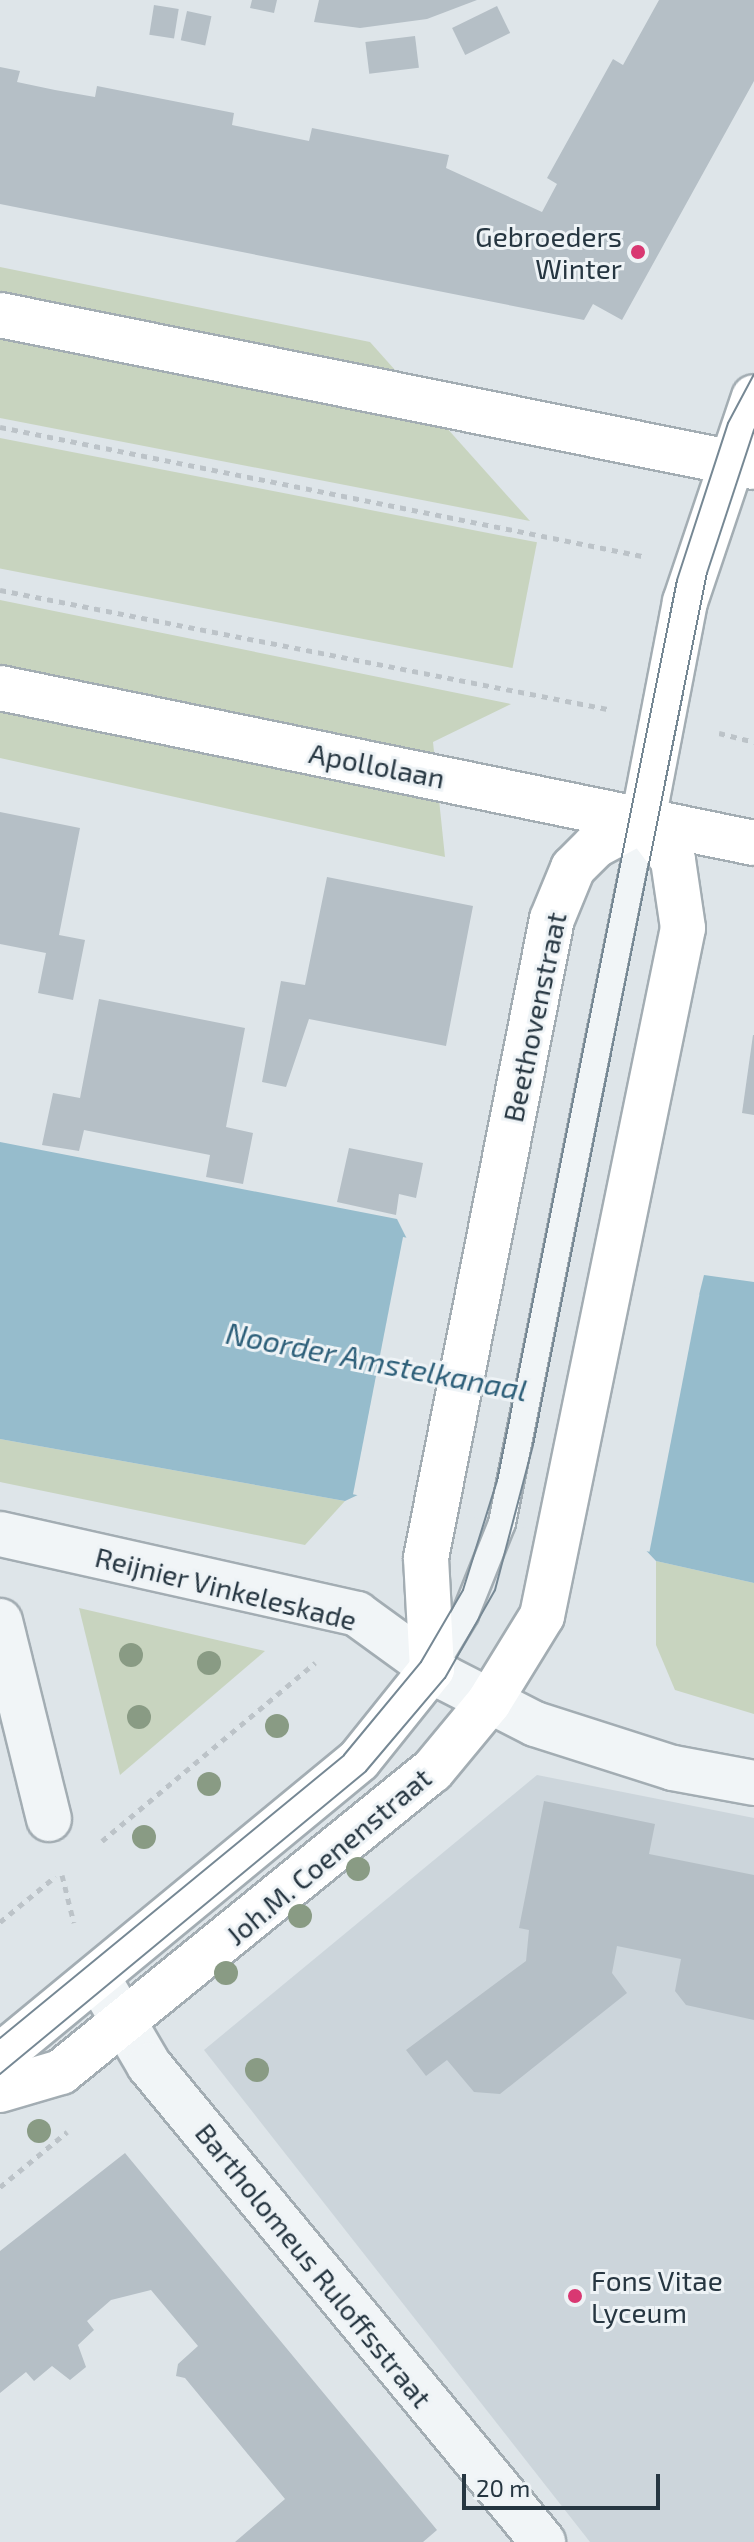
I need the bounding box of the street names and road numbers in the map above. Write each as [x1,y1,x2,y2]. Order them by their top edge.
street label: Apollolaan [306,735,448,795]
street label: Beethovenstraat [495,909,573,1125]
street label: Reijnier Vinkeleskade [91,1539,361,1637]
street label: Joh.M. Coenenstraat [219,1760,437,1952]
street label: Bartholomeus Ruloffsstraat [189,2116,439,2414]

